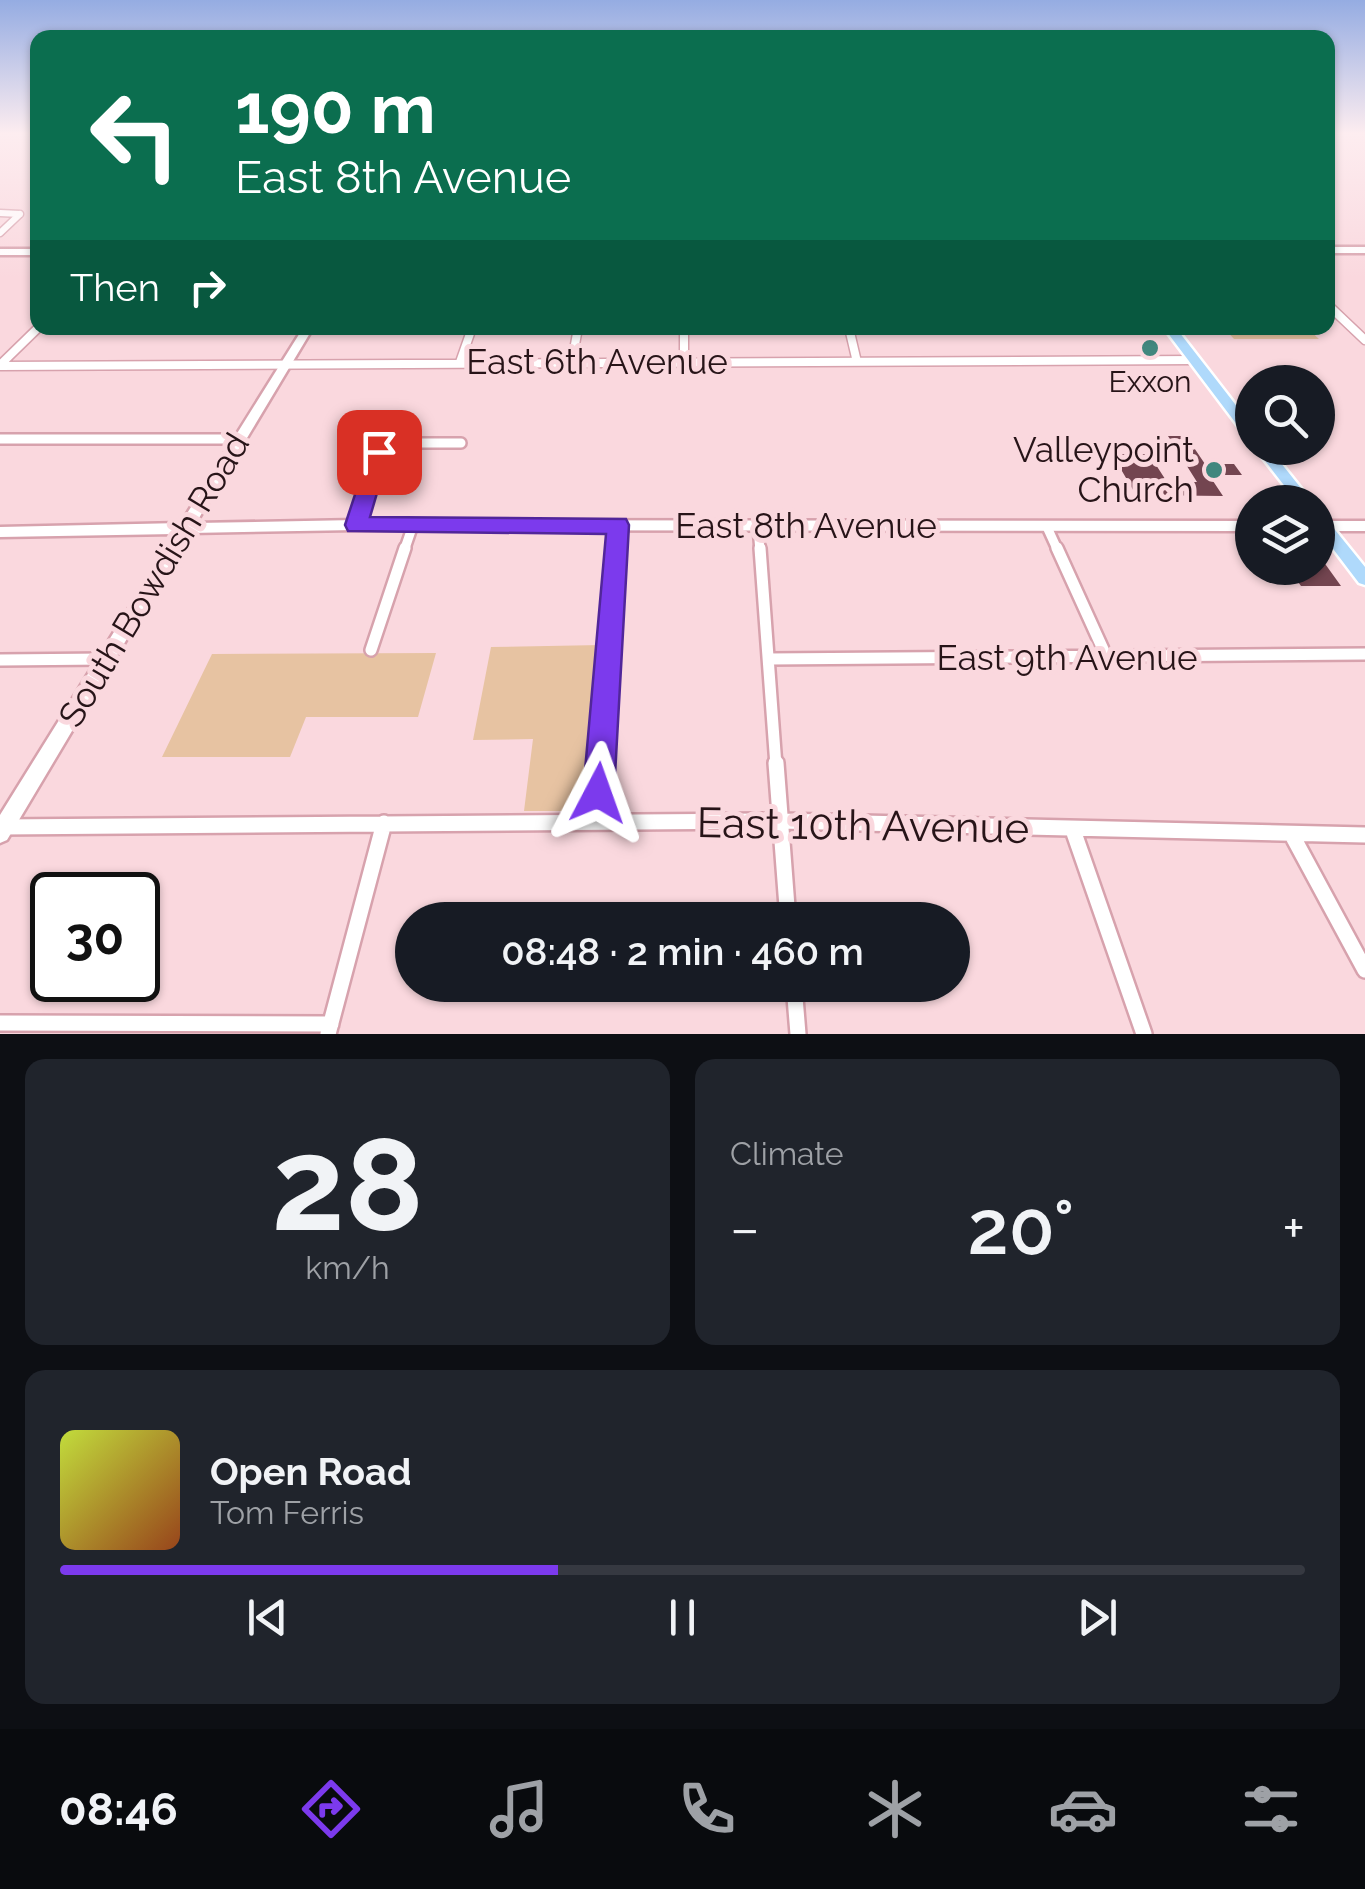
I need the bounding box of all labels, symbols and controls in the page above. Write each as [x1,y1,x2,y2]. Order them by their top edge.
text: 190 m [235,67,436,149]
icon: left [70,70,200,200]
text: East 8th Avenue [235,151,571,204]
icon: right [180,260,235,315]
text: Then [70,265,160,310]
marker: Exxon [1139,337,1161,359]
street label: East 6th Avenue [466,341,728,382]
place label: Exxon [1108,364,1192,399]
map controls [1235,365,1335,585]
button: search [1235,365,1335,465]
pin [337,410,422,495]
icon: arrive [352,425,407,480]
street label: South Bowdish Road [50,426,257,734]
place label: Valleypoint Church [1013,429,1194,510]
marker: Valleypoint Church [1203,459,1225,481]
button: layers [1235,485,1335,585]
street label: East 8th Avenue [675,505,937,546]
street label: East 9th Avenue [936,637,1198,678]
position arrow [546,741,650,845]
street label: East 10th Avenue [696,798,1030,853]
speed limit sign: 30 [30,872,160,1002]
text: 08:48 · 2 min · 460 m [501,929,864,974]
text: 28 [272,1108,423,1260]
text: Climate [730,1135,844,1172]
text: 20° [968,1183,1074,1272]
text: − [730,1196,760,1261]
text: + [1282,1196,1305,1261]
text: km/h [305,1249,390,1286]
text: Open Road [210,1449,411,1494]
text: Tom Ferris [210,1494,364,1531]
icon: previous [240,1590,295,1645]
icon: pause [655,1590,710,1645]
icon: next [1070,1590,1125,1645]
icon: directions [296,1774,366,1844]
icon: music [484,1774,554,1844]
icon: phone [672,1774,742,1844]
icon: climate [860,1774,930,1844]
icon: car [1048,1774,1118,1844]
icon: filters [1236,1774,1306,1844]
text: 08:46 [59,1783,178,1836]

